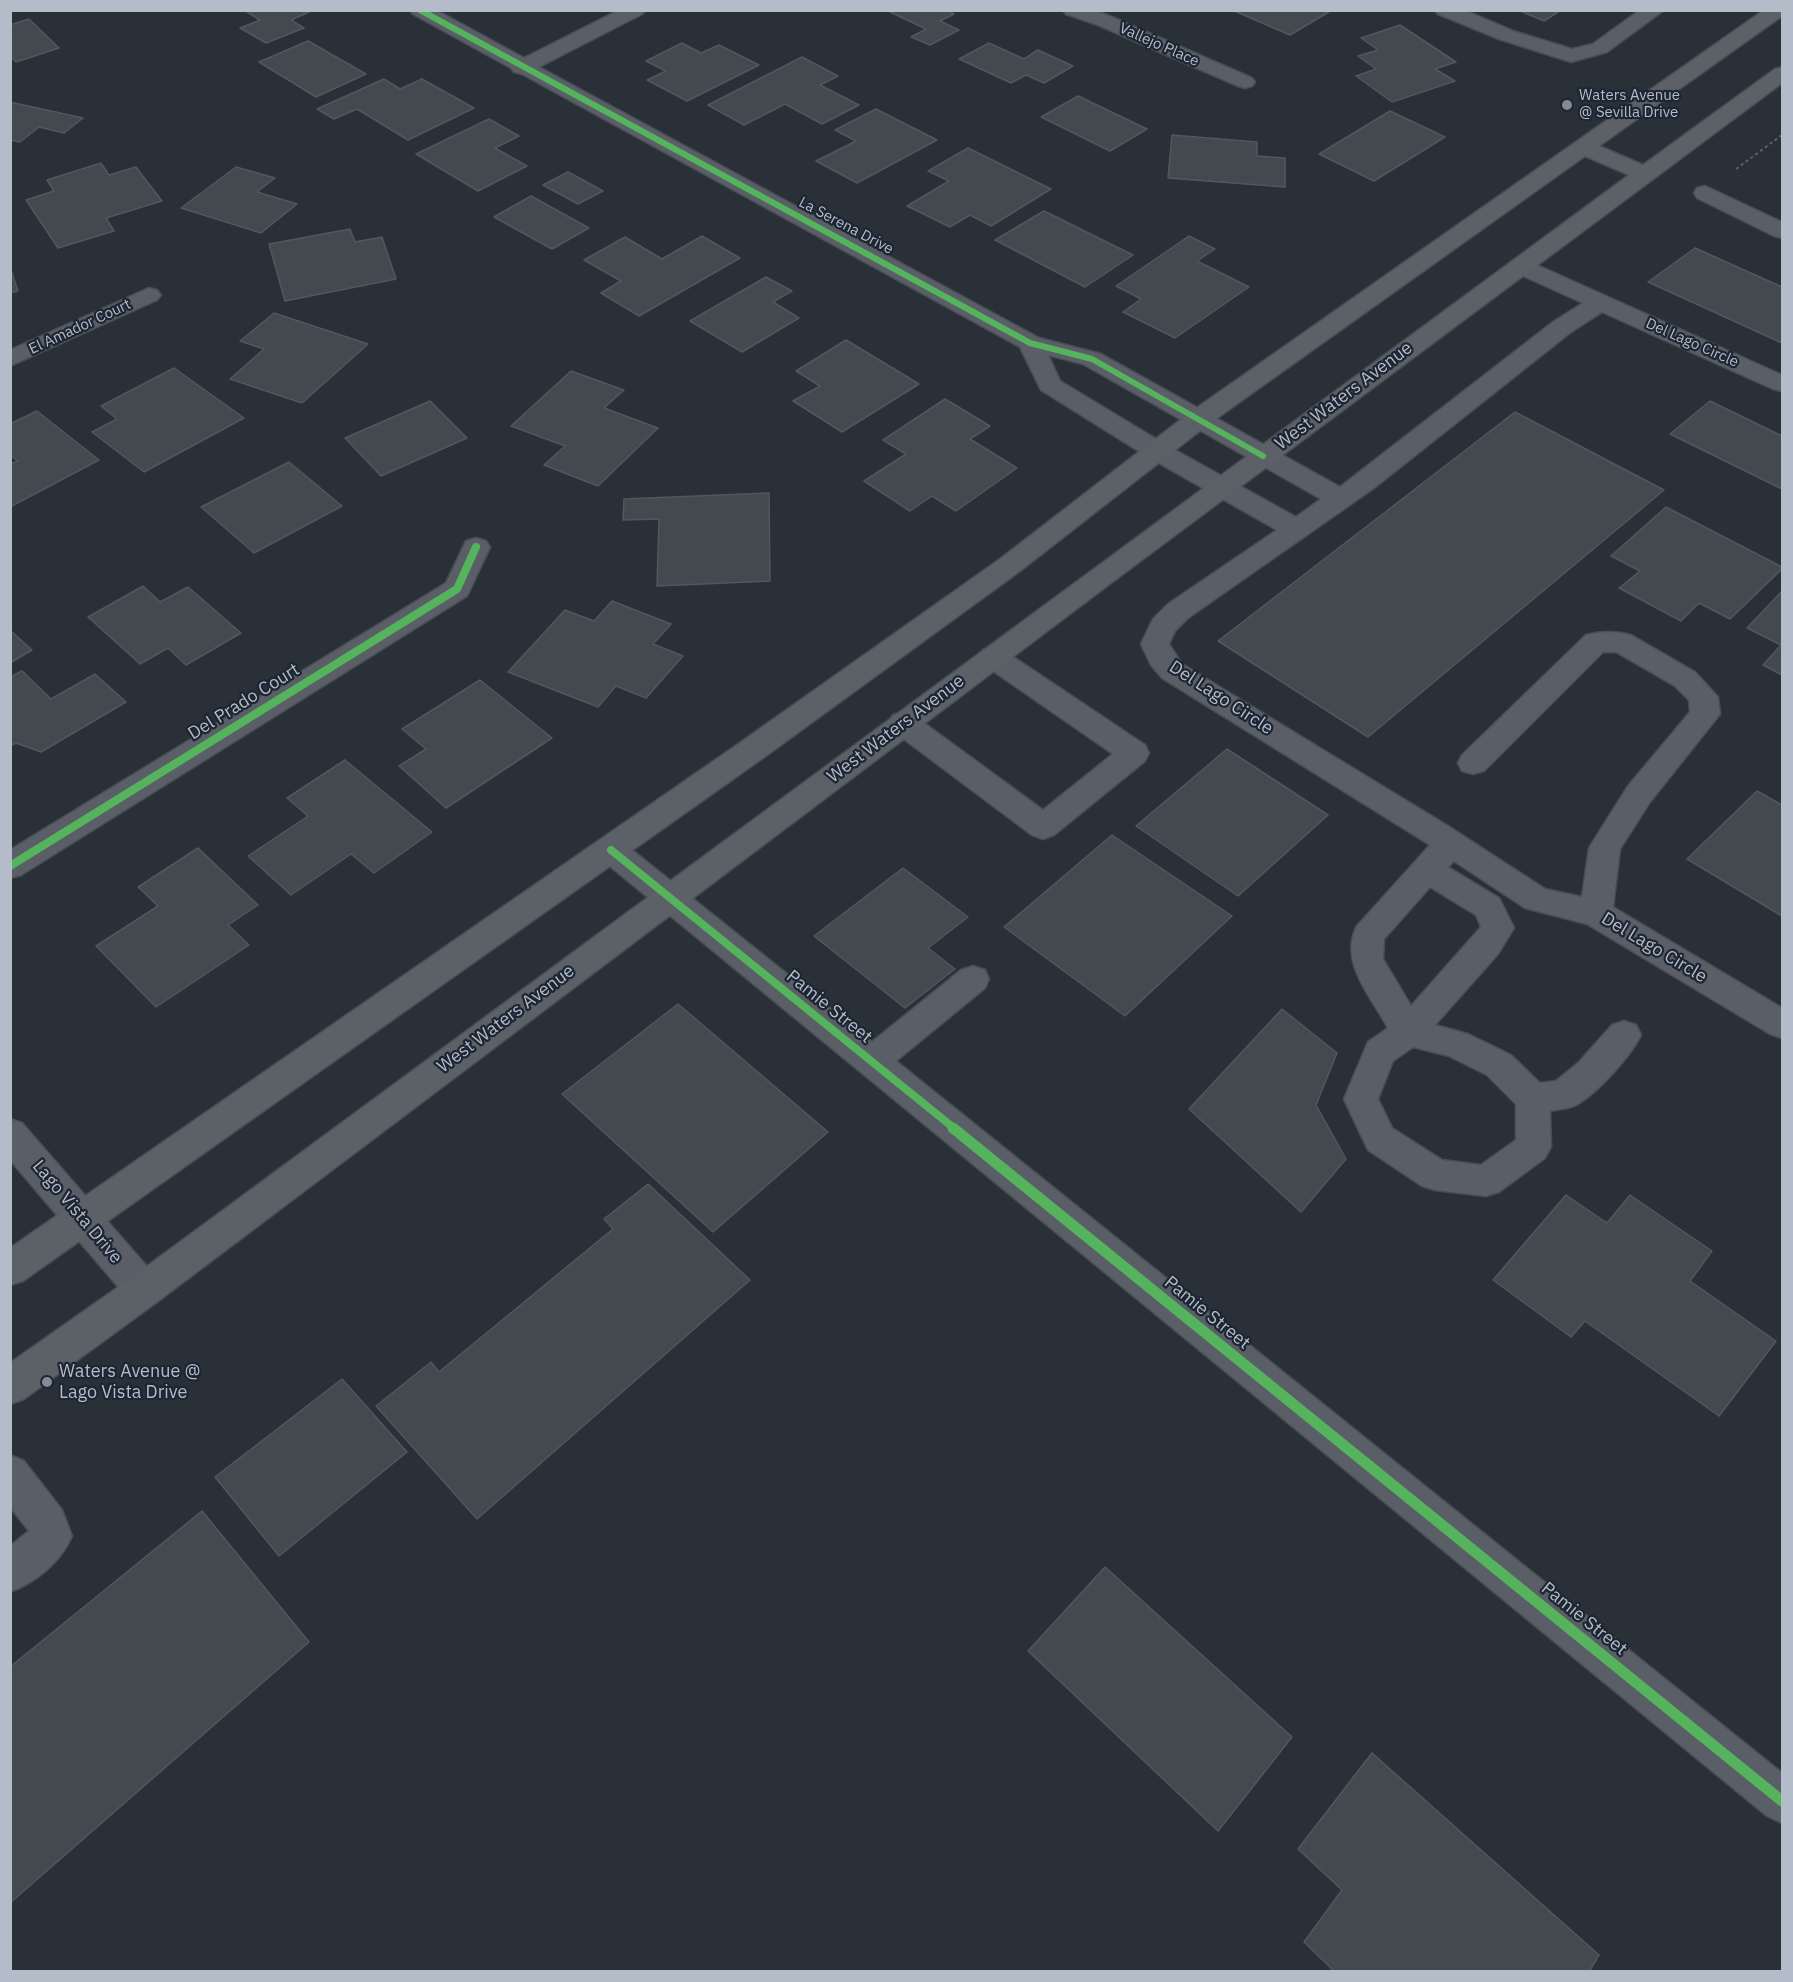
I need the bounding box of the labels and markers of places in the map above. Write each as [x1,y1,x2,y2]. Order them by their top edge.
place label: Waters Avenue @ Sevilla Drive [1579,87,1680,122]
marker: Waters Avenue @ Sevilla Drive [1560,98,1574,112]
place label: Waters Avenue @ Lago Vista Drive [59,1361,201,1404]
marker: Waters Avenue @ Lago Vista Drive [40,1375,54,1389]

